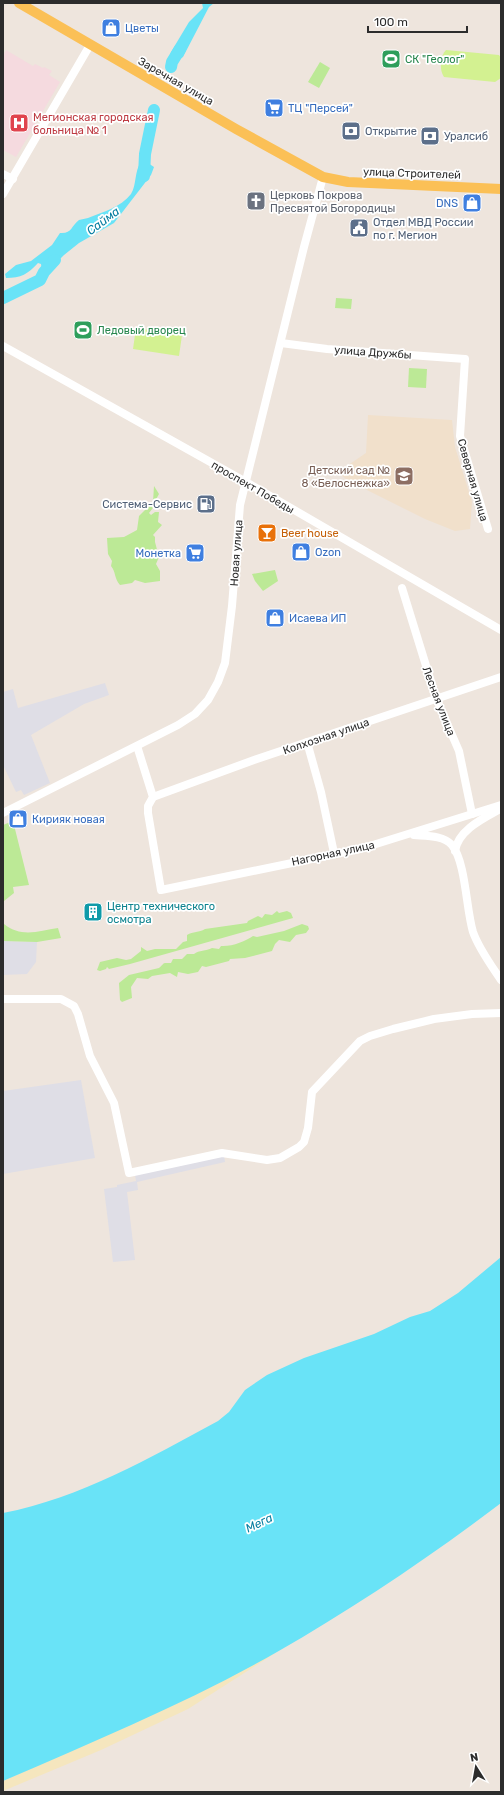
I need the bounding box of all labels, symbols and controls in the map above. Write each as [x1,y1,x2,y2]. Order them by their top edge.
scale bar [368,8,467,34]
text: 100 m [374,15,408,29]
shop icon: Цветы [100,17,122,39]
place label: Цветы [125,22,159,35]
sports icon: СК "Геолог" [380,48,402,70]
place label: СК "Геолог" [405,53,464,66]
street label: Заречная улица [136,55,216,108]
supermarket icon: ТЦ "Персей" [263,97,285,119]
place label: ТЦ "Персей" [288,102,353,115]
place label: Мегионская городская больница № 1 [33,111,154,137]
hospital icon: Мегионская городская больница № 1 [8,112,30,134]
bank icon: Открытие [340,120,362,142]
place label: Открытие [365,125,417,138]
bank icon: Уралсиб [419,125,441,147]
place label: Уралсиб [444,130,488,143]
street label: улица Строителей [363,165,461,182]
place label: Церковь Покрова Пресвятой Богородицы [270,189,395,215]
church icon: Церковь Покрова Пресвятой Богородицы [245,190,267,212]
shop icon: DNS [461,192,483,214]
place label: DNS [436,197,458,210]
water label: Сайма [84,204,122,238]
place label: Отдел МВД России по г. Мегион [373,216,473,242]
public building icon: Отдел МВД России по г. Мегион [348,217,370,239]
sports icon: Ледовый дворец [72,319,94,341]
place label: Ледовый дворец [97,324,186,337]
street label: улица Дружбы [334,343,412,362]
street label: Северная улица [454,437,491,523]
street label: проспект Победы [209,458,296,516]
place label: Детский сад № 8 «Белоснежка» [301,464,390,490]
school or university icon: Детский сад № 8 «Белоснежка» [393,465,415,487]
fuel station icon: Система-Сервис [195,493,217,515]
place label: Система-Сервис [102,498,192,511]
street label: Новая улица [228,519,245,587]
bar icon: Beer house [256,522,278,544]
place label: Beer house [281,527,339,540]
shop icon: Ozon [290,541,312,563]
supermarket icon: Монетка [184,542,206,564]
place label: Ozon [315,546,341,559]
place label: Монетка [135,547,181,560]
shop icon: Исаева ИП [264,607,286,629]
place label: Исаева ИП [289,612,346,625]
street label: Лесная улица [419,665,458,738]
street label: Колхозная улица [281,716,371,757]
shop icon: Кирияк новая [7,808,29,830]
place label: Кирияк новая [32,813,105,826]
street label: Нагорная улица [290,838,376,869]
place label: Центр технического осмотра [107,900,215,926]
building icon: Центр технического осмотра [82,901,104,923]
water label: Мега [243,1510,275,1536]
north arrow [456,1747,496,1787]
text: N [469,1751,479,1765]

